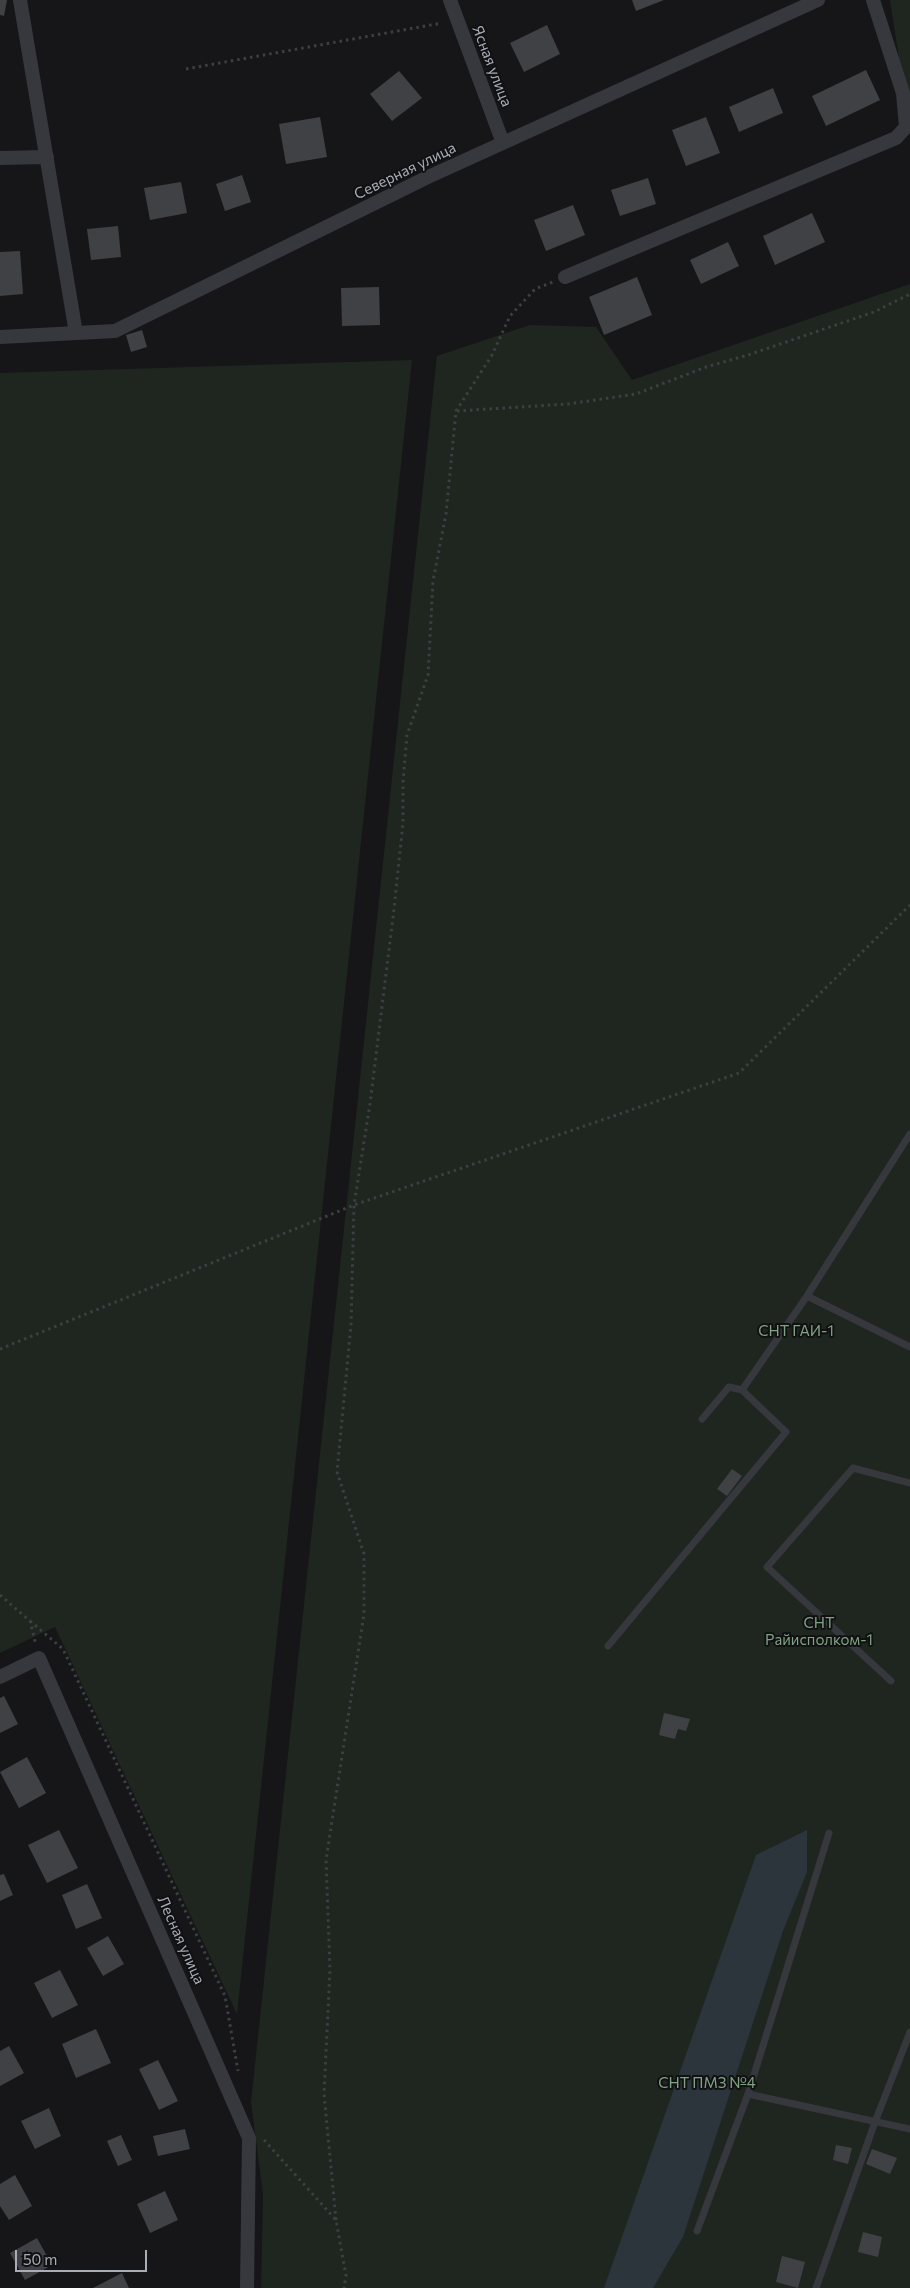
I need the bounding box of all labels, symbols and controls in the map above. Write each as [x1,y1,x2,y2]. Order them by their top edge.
street label: Ясная улица [468,23,516,109]
street label: Северная улица [351,139,459,203]
park label: СНТ ГАИ-1 [758,1322,834,1340]
park label: СНТ Райисполком-1 [765,1614,873,1649]
street label: Лесная улица [154,1893,208,1987]
park label: СНТ ПМЗ №4 [658,2074,756,2092]
scale bar [18,2240,150,2272]
text: 50 m [23,2250,57,2268]

